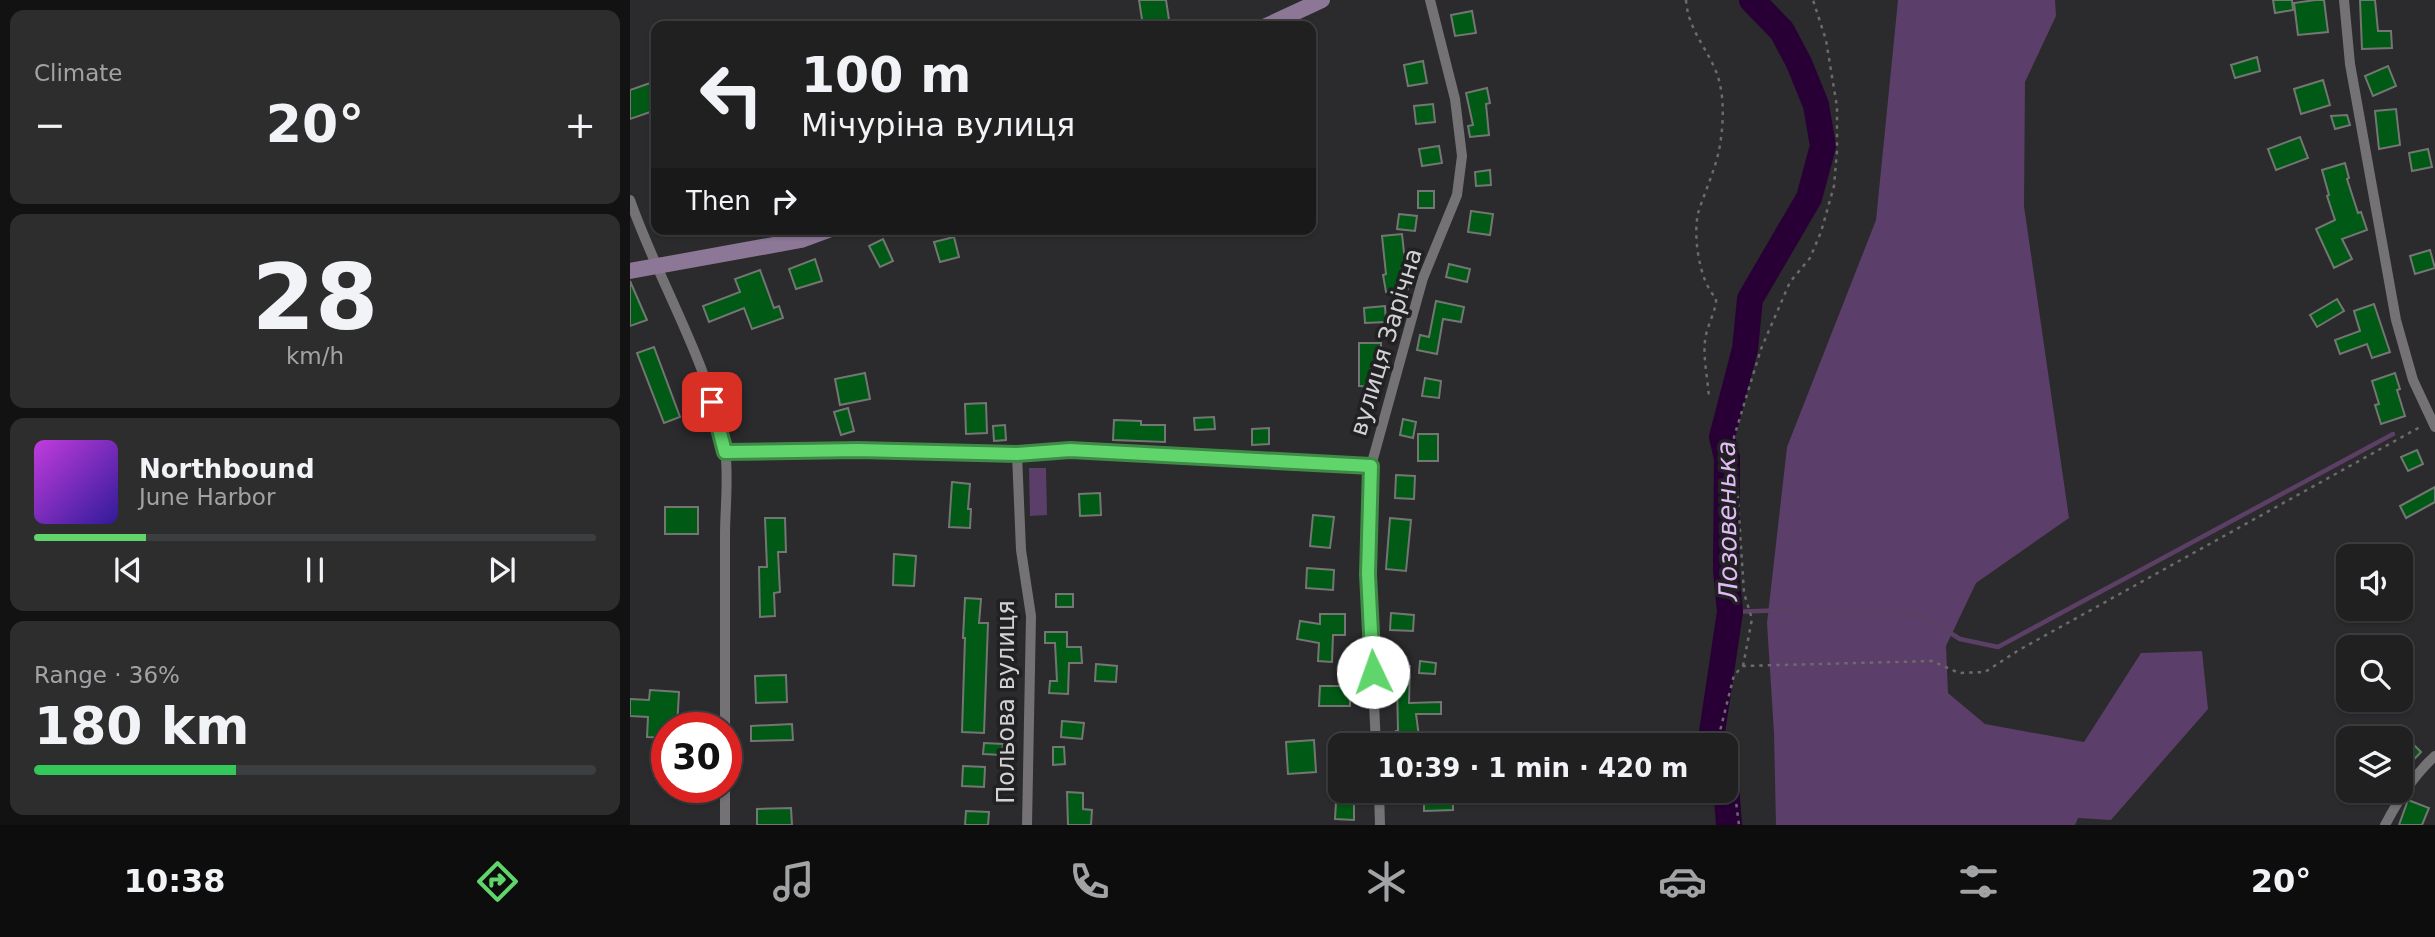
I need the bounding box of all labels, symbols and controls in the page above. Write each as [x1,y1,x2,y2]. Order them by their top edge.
text: 100 m [801,47,971,104]
icon: left [686,49,777,140]
text: Climate [34,60,123,86]
text: 20° [266,94,364,154]
text: − [34,103,66,147]
text: + [564,103,596,147]
text: Мічуріна вулиця [801,106,1075,144]
icon: right [765,182,803,220]
text: Then [686,186,751,216]
text: 28 [252,245,378,350]
street label: вулиця Зарічна [1344,245,1428,439]
text: km/h [286,343,344,369]
pin [682,372,742,432]
icon: arrive [693,383,731,421]
water label: Лозовенька [1711,441,1743,602]
text: Northbound [139,454,315,484]
text: June Harbor [139,484,275,510]
map controls [2336,544,2413,803]
button: sound [2336,544,2413,621]
icon: previous [109,551,147,589]
icon: pause [296,551,334,589]
icon: next [483,551,521,589]
street label: Польова вулиця [992,600,1020,804]
position arrow [1336,635,1410,709]
button: search [2336,635,2413,712]
text: Range · 36% [34,662,180,688]
text: 180 km [34,696,249,756]
speed limit sign: 30 [651,712,742,803]
button: layers [2336,726,2413,803]
text: 10:39 · 1 min · 420 m [1378,753,1688,783]
icon: directions [473,857,522,906]
icon: music [769,857,818,906]
icon: phone [1065,857,1114,906]
icon: climate [1362,857,1411,906]
icon: car [1658,857,1707,906]
icon: filters [1954,857,2003,906]
text: 10:38 [124,862,226,900]
text: 20° [2251,862,2311,900]

